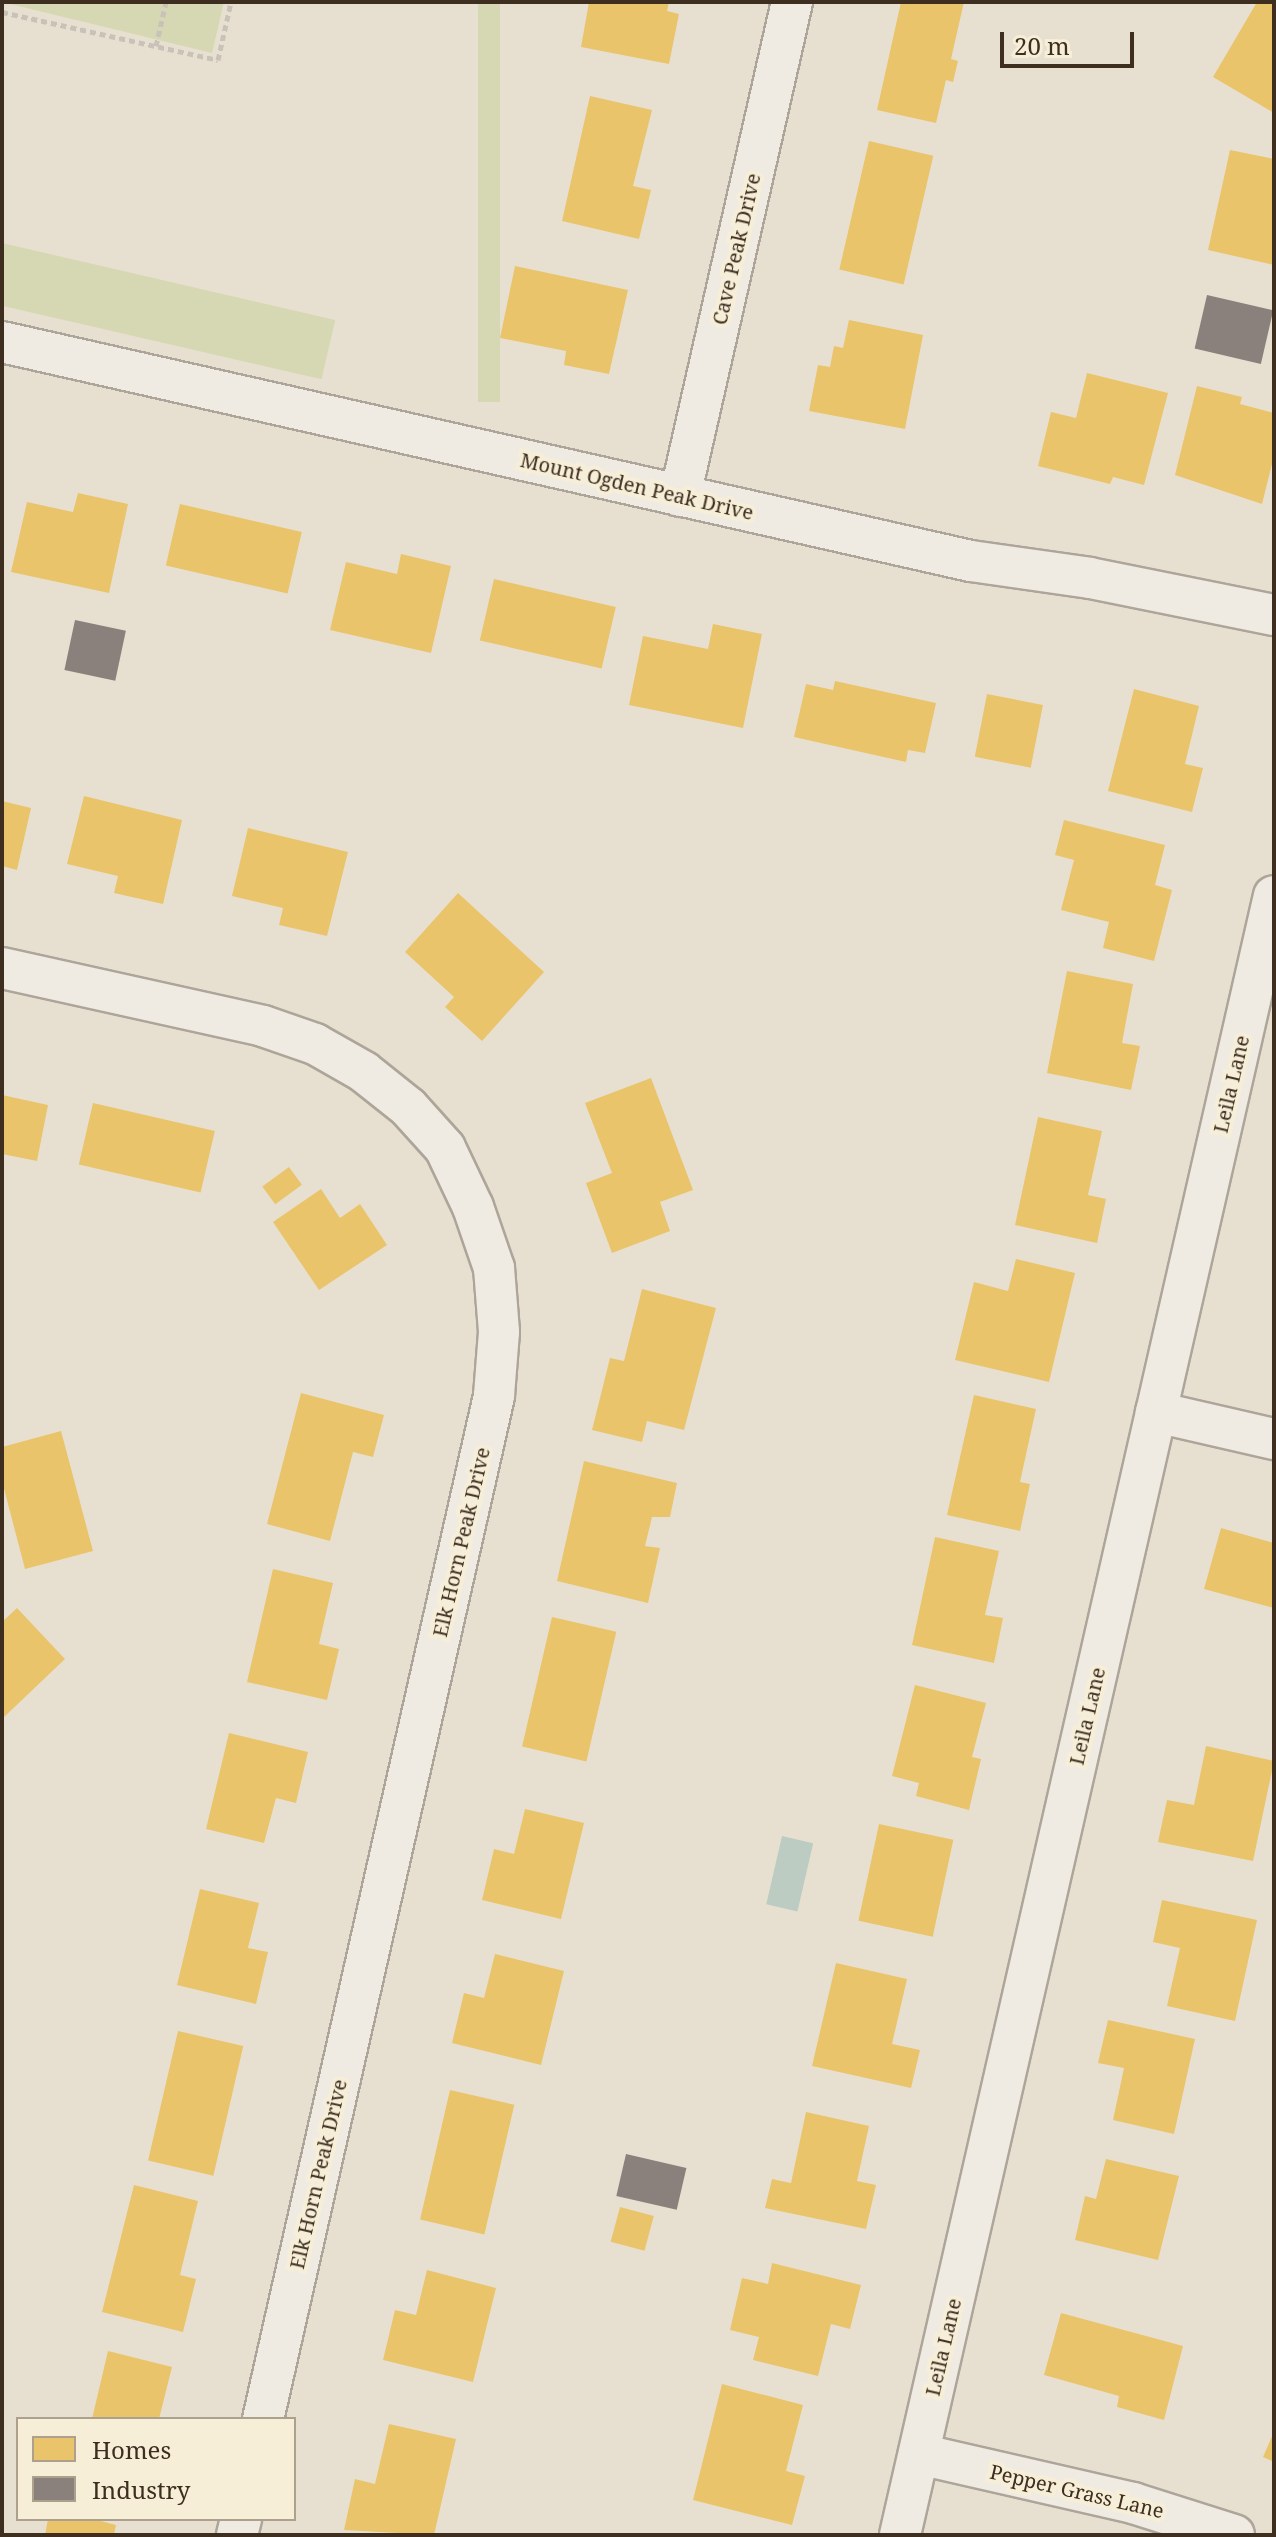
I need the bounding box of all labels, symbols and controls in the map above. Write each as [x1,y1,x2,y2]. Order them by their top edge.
scale bar [1004,16,1138,66]
text: 20 m [1014,29,1070,62]
street label: Cave Peak Drive [707,171,765,327]
street label: Mount Ogden Peak Drive [518,447,756,525]
street label: Leila Lane [1208,1033,1254,1135]
street label: Elk Horn Peak Drive [427,1445,495,1639]
street label: Leila Lane [1064,1665,1110,1767]
street label: Elk Horn Peak Drive [284,2077,352,2271]
street label: Leila Lane [920,2296,966,2398]
legend [16,2417,296,2521]
text: Homes [92,2433,171,2466]
street label: Pepper Grass Lane [988,2459,1166,2523]
text: Industry [92,2473,190,2506]

